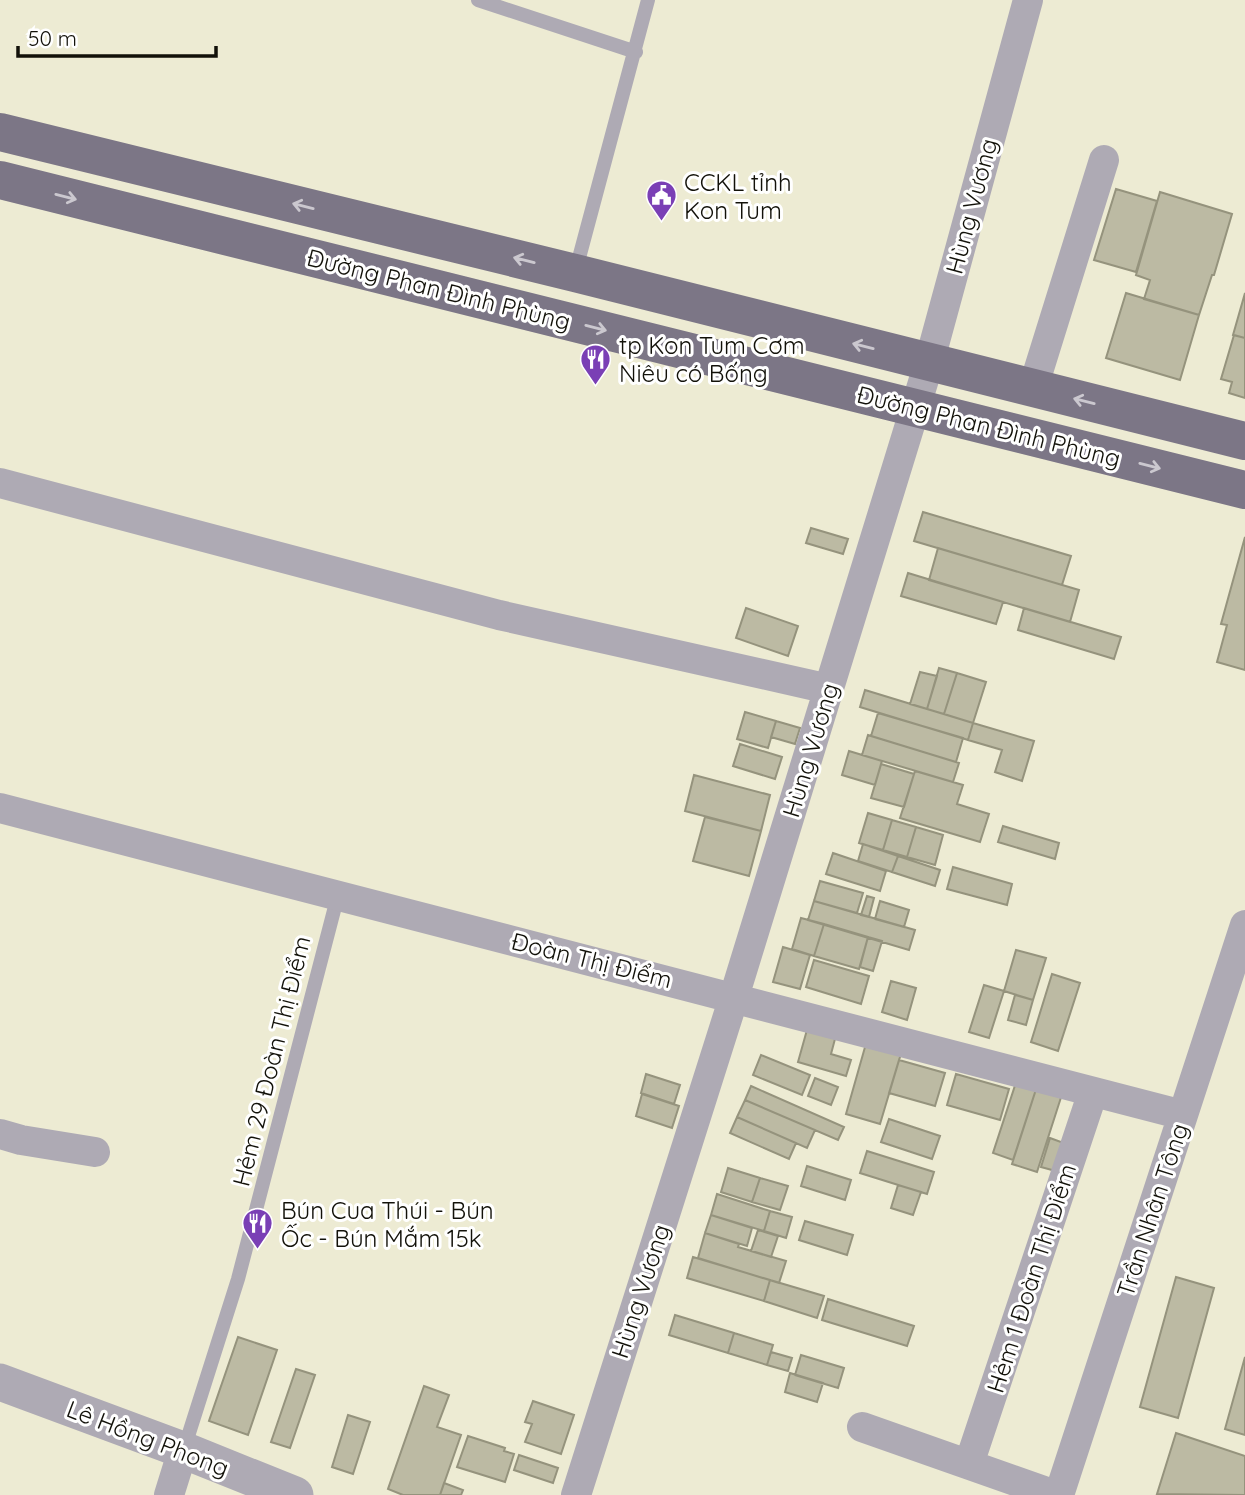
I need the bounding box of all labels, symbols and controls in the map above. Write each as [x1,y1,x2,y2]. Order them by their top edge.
scale bar [18,14,215,58]
text: 50 m [28,25,77,51]
street label: Hùng Vương [939,135,1003,277]
place label: CCKL tỉnh Kon Tum [684,167,792,225]
public building icon: CCKL tỉnh Kon Tum [644,179,678,223]
one-way arrow [54,191,77,204]
one-way arrow [292,199,315,212]
street label: Đường Phan Đình Phùng [304,242,574,336]
one-way arrow [513,253,536,266]
one-way arrow [584,322,607,335]
place label: tp Kon Tum Cơm Niêu có Bống [619,330,805,388]
one-way arrow [852,339,875,352]
restaurant icon: tp Kon Tum Cơm Niêu có Bống [579,342,613,386]
street label: Đường Phan Đình Phùng [854,379,1124,473]
one-way arrow [1073,394,1096,407]
one-way arrow [1138,460,1161,473]
street label: Hùng Vương [775,679,845,821]
street label: Đoàn Thị Điểm [509,926,675,994]
street label: Hẻm 29 Đoàn Thị Điểm [225,933,317,1189]
street label: Trần Nhân Tông [1110,1119,1194,1301]
street label: Hẻm 1 Đoàn Thị Điểm [980,1160,1082,1396]
place label: Bún Cua Thúi - Bún Ốc - Bún Mắm 15k [281,1195,494,1253]
restaurant icon: Bún Cua Thúi - Bún Ốc - Bún Mắm 15k [241,1207,275,1251]
street label: Hùng Vương [604,1220,676,1362]
street label: Lê Hồng Phong [63,1393,233,1483]

